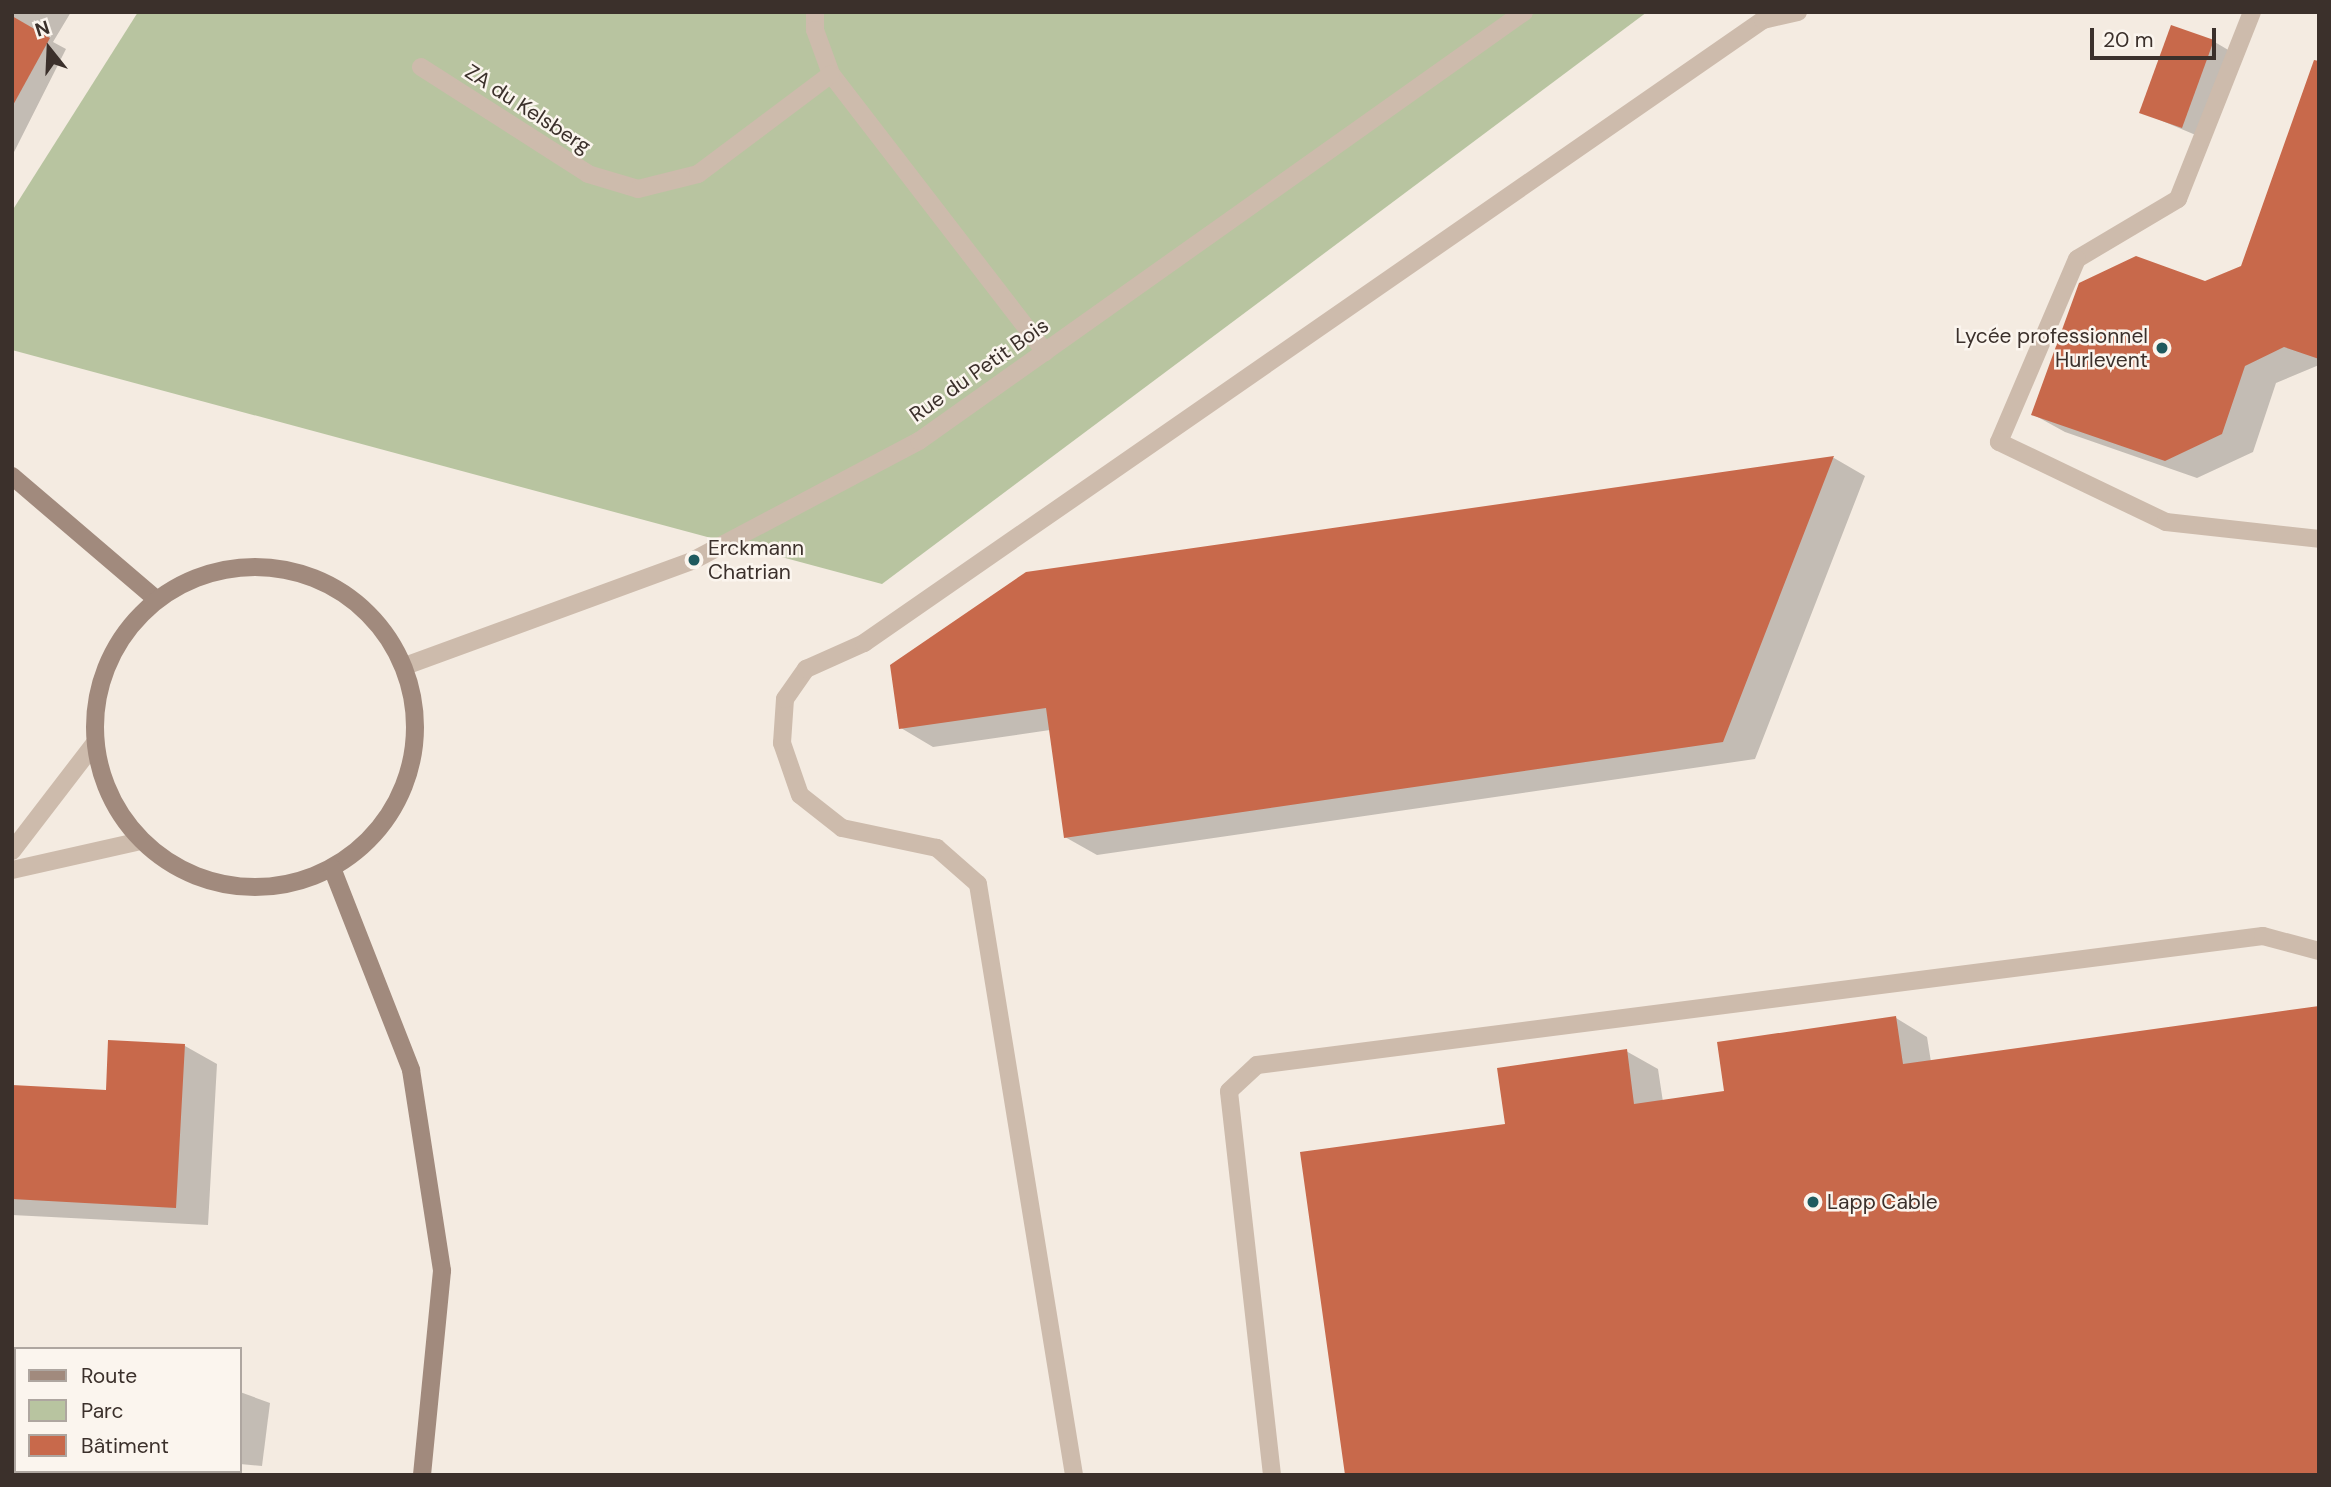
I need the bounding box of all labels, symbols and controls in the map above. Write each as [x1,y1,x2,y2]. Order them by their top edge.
north arrow [14,14,84,84]
scale bar [2093,14,2219,58]
text: N [32,15,53,43]
text: 20 m [2103,26,2154,54]
street label: ZA du Kelsberg [460,59,596,159]
street label: Rue du Petit Bois [905,313,1053,427]
place label: Lycée professionnel Hurlevent [1955,323,2148,373]
marker: Lycée professionnel Hurlevent [2154,340,2170,356]
place label: Erckmann Chatrian [708,535,804,585]
marker: Erckmann Chatrian [686,552,702,568]
place label: Lapp Cable [1827,1189,1938,1215]
marker: Lapp Cable [1805,1194,1821,1210]
legend [14,1347,242,1473]
text: Route [81,1362,137,1390]
text: Parc [81,1397,124,1425]
text: Bâtiment [81,1432,169,1460]

